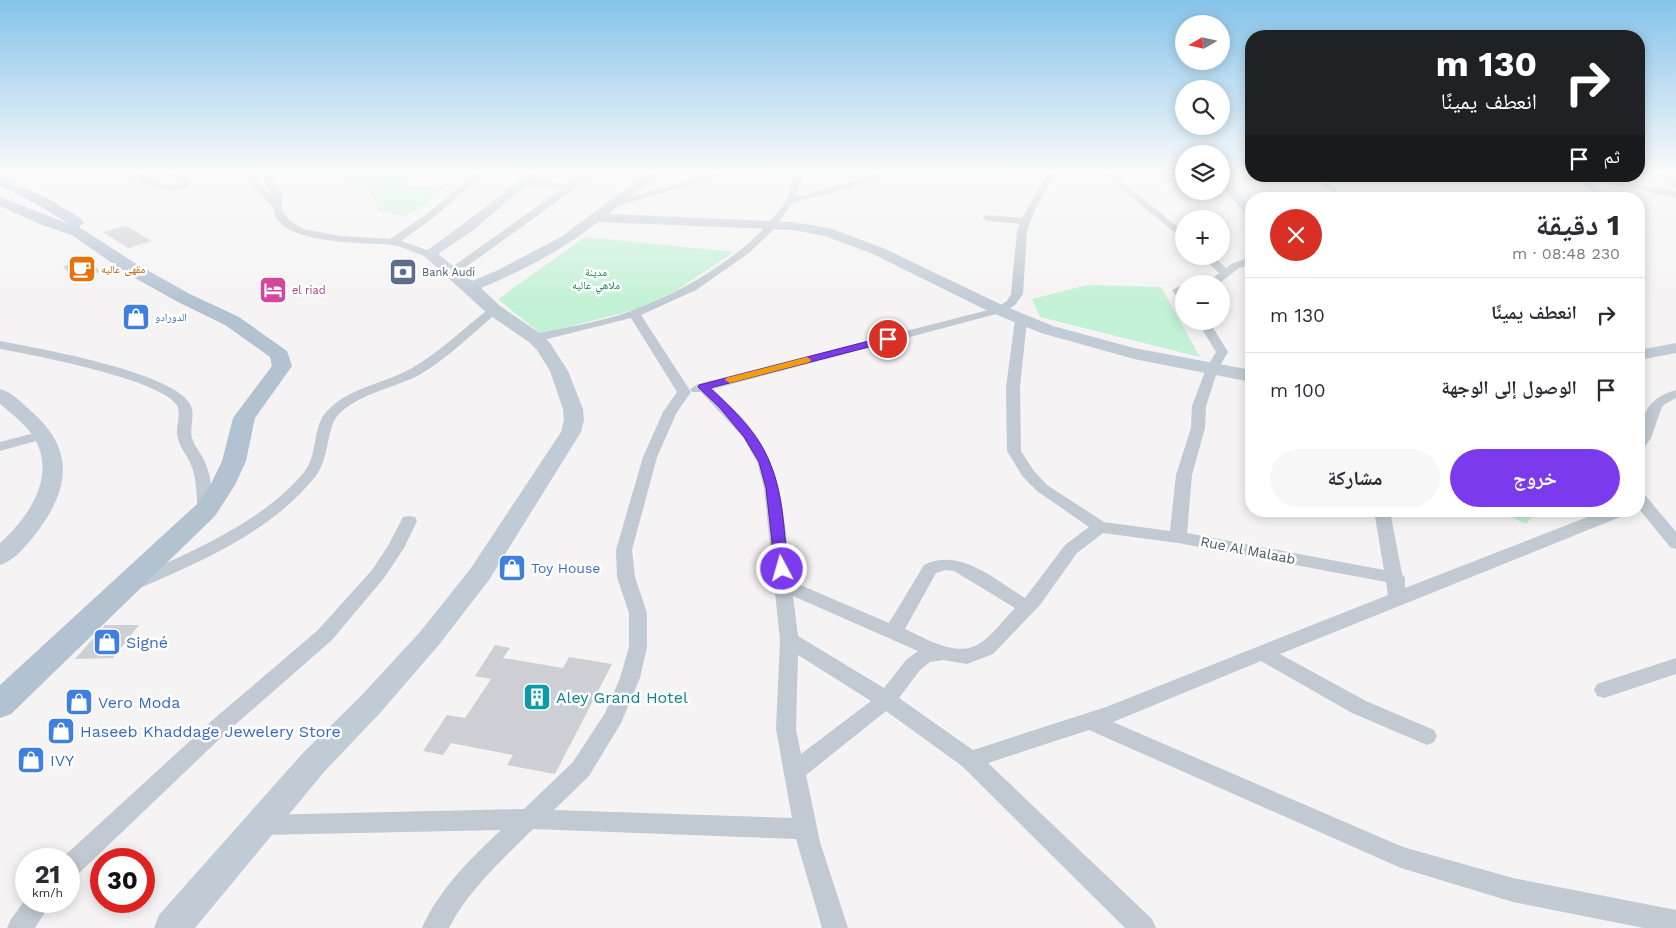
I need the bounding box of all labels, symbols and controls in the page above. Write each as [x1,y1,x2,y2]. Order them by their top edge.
north arrow [1175,15,1230,70]
map controls [1175,15,1230,330]
text: 130 m [1436,43,1537,85]
icon: right [1555,50,1620,115]
button: search [1175,80,1230,135]
text: انعطف يمينًا [1441,89,1537,114]
button: layers [1175,145,1230,200]
icon: arrive [1565,145,1593,173]
text: ثم [1603,145,1620,168]
text: 1 دقيقة [1535,207,1620,242]
button: close [1270,209,1322,261]
button: + [1175,210,1230,265]
text: 230 m · 08:48 [1512,244,1620,263]
cafe icon: مقهى عاليه [67,254,97,284]
bank icon: Bank Audi [388,257,418,287]
place label: مقهى عاليه [101,263,145,276]
place label: Bank Audi [422,266,475,279]
park label: مدينة ملاهي عاليه [572,266,620,293]
hotel icon: el riad [258,275,288,305]
button: − [1175,275,1230,330]
place label: el riad [292,284,326,297]
text: انعطف يمينًا [1491,301,1577,324]
icon: right [1592,301,1620,329]
shop icon: الدورادو [121,302,151,332]
text: 130 m [1270,304,1325,327]
place label: الدورادو [155,311,187,324]
pin [867,318,909,360]
icon: arrive [874,325,902,353]
text: الوصول إلى الوجهة [1441,376,1577,399]
icon: arrive [1592,376,1620,404]
text: 100 m [1270,379,1326,402]
button: مشاركة [1270,449,1440,507]
button: خروج [1450,449,1620,507]
street label: Rue Al Malaab [1199,533,1297,567]
position arrow [755,542,807,594]
shop icon: Toy House [497,553,527,583]
place label: Toy House [531,560,600,576]
shop icon: Signé [92,627,122,657]
place label: Signé [126,633,168,652]
building icon: Aley Grand Hotel [522,682,552,712]
shop icon: Vero Moda [64,687,94,717]
place label: Aley Grand Hotel [556,688,688,707]
place label: Vero Moda [98,693,180,712]
shop icon: Haseeb Khaddage Jewelery Store [46,716,76,746]
place label: Haseeb Khaddage Jewelery Store [80,722,341,741]
shop icon: IVY [16,745,46,775]
place label: IVY [50,751,74,770]
speed limit sign: 30 [90,848,155,913]
text: 21 [35,860,60,889]
text: km/h [32,886,63,900]

